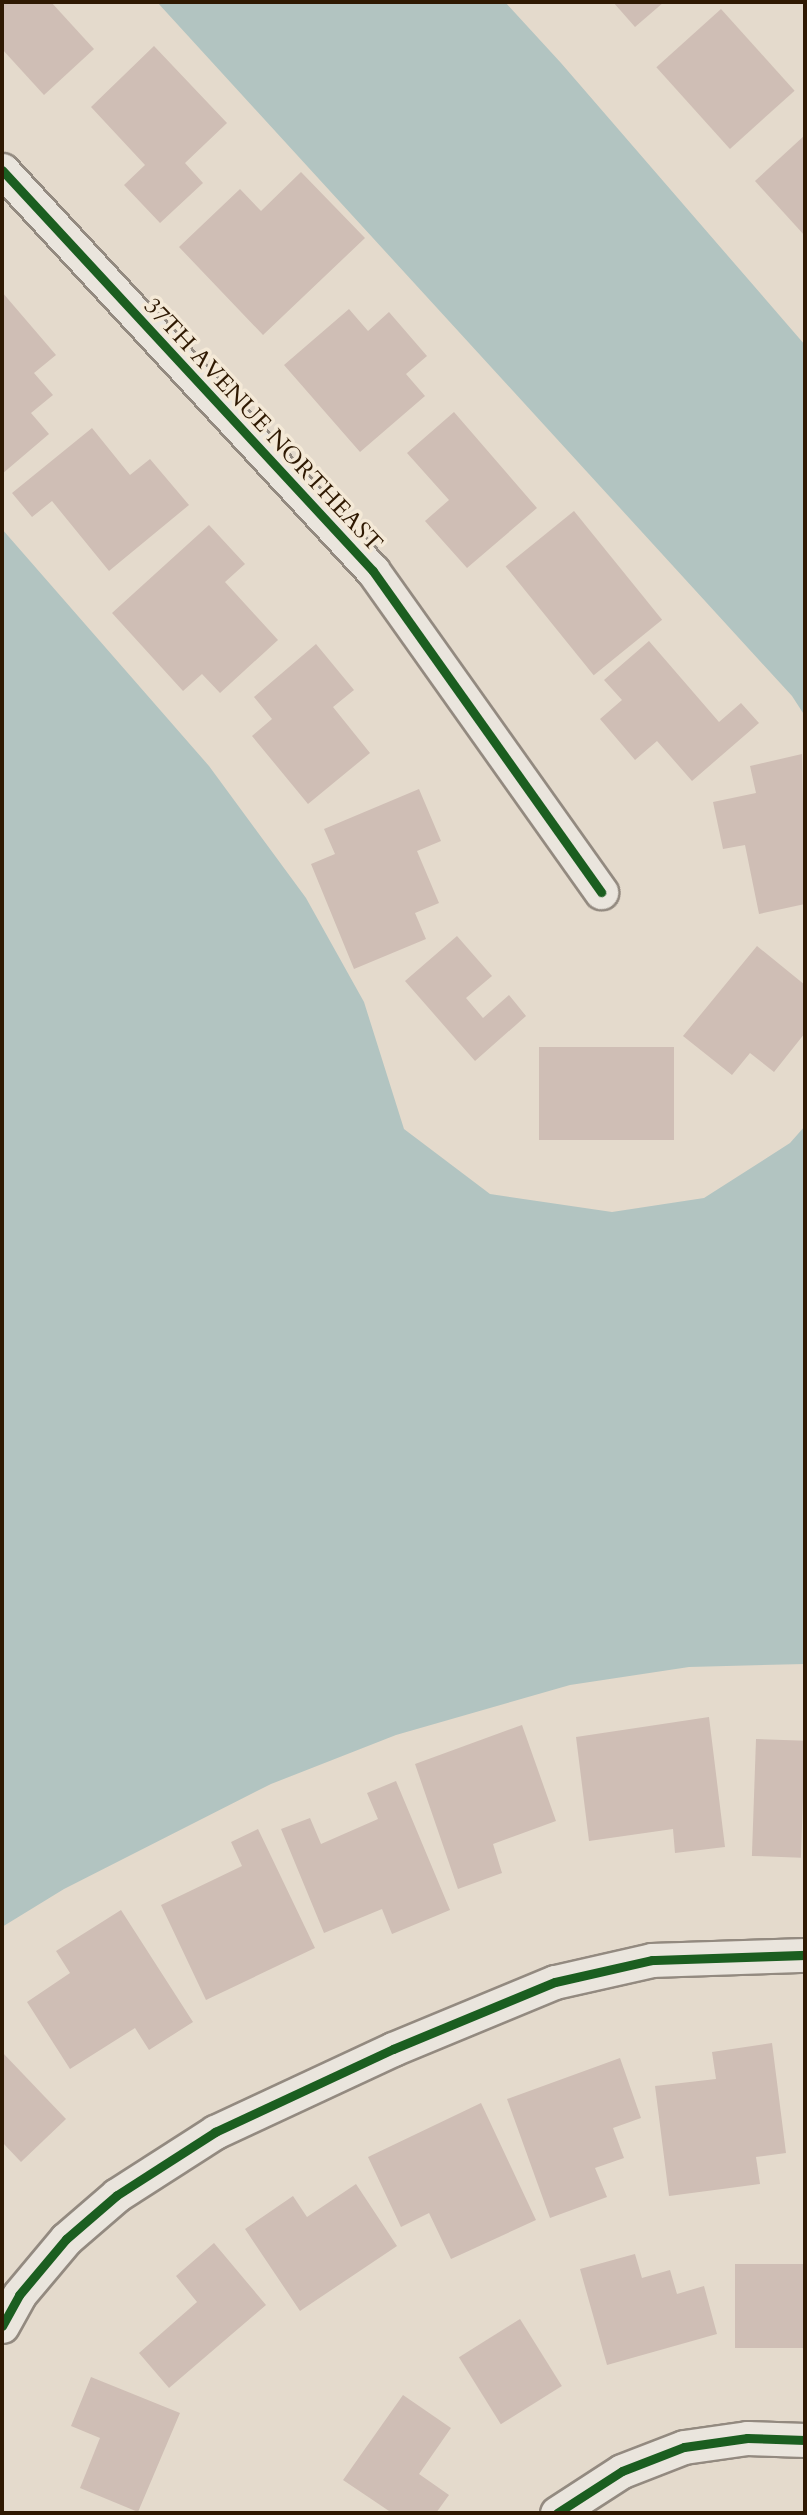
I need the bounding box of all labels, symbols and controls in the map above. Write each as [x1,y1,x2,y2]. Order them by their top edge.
street label: 37TH AVENUE NORTHEAST [138,292,388,558]

